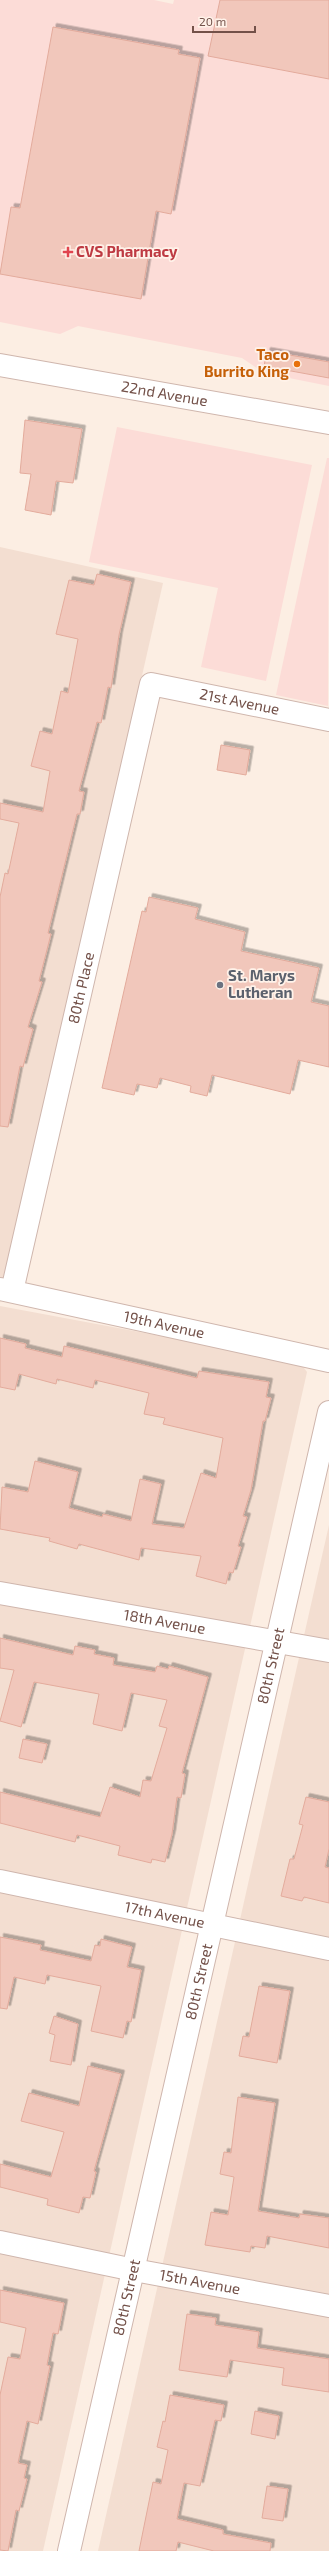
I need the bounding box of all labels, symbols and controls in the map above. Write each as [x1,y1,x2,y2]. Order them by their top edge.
scale bar [193,8,255,34]
text: 20 m [199,14,226,28]
place label: CVS Pharmacy [76,242,178,261]
marker: CVS Pharmacy [63,247,73,257]
place label: Taco Burrito King [204,345,289,380]
marker: Taco Burrito King [292,359,302,369]
street label: 22nd Avenue [120,377,209,409]
street label: 21st Avenue [198,684,281,718]
street label: 80th Place [64,950,97,1025]
place label: St. Marys Lutheran [228,966,295,1001]
marker: St. Marys Lutheran [215,980,225,990]
street label: 19th Avenue [122,1306,206,1342]
street label: 18th Avenue [122,1605,207,1637]
street label: 80th Street [253,1625,288,1705]
street label: 17th Avenue [123,1897,206,1931]
street label: 80th Street [181,1941,215,2021]
street label: 80th Street [108,2257,143,2337]
street label: 15th Avenue [158,2265,242,2297]

